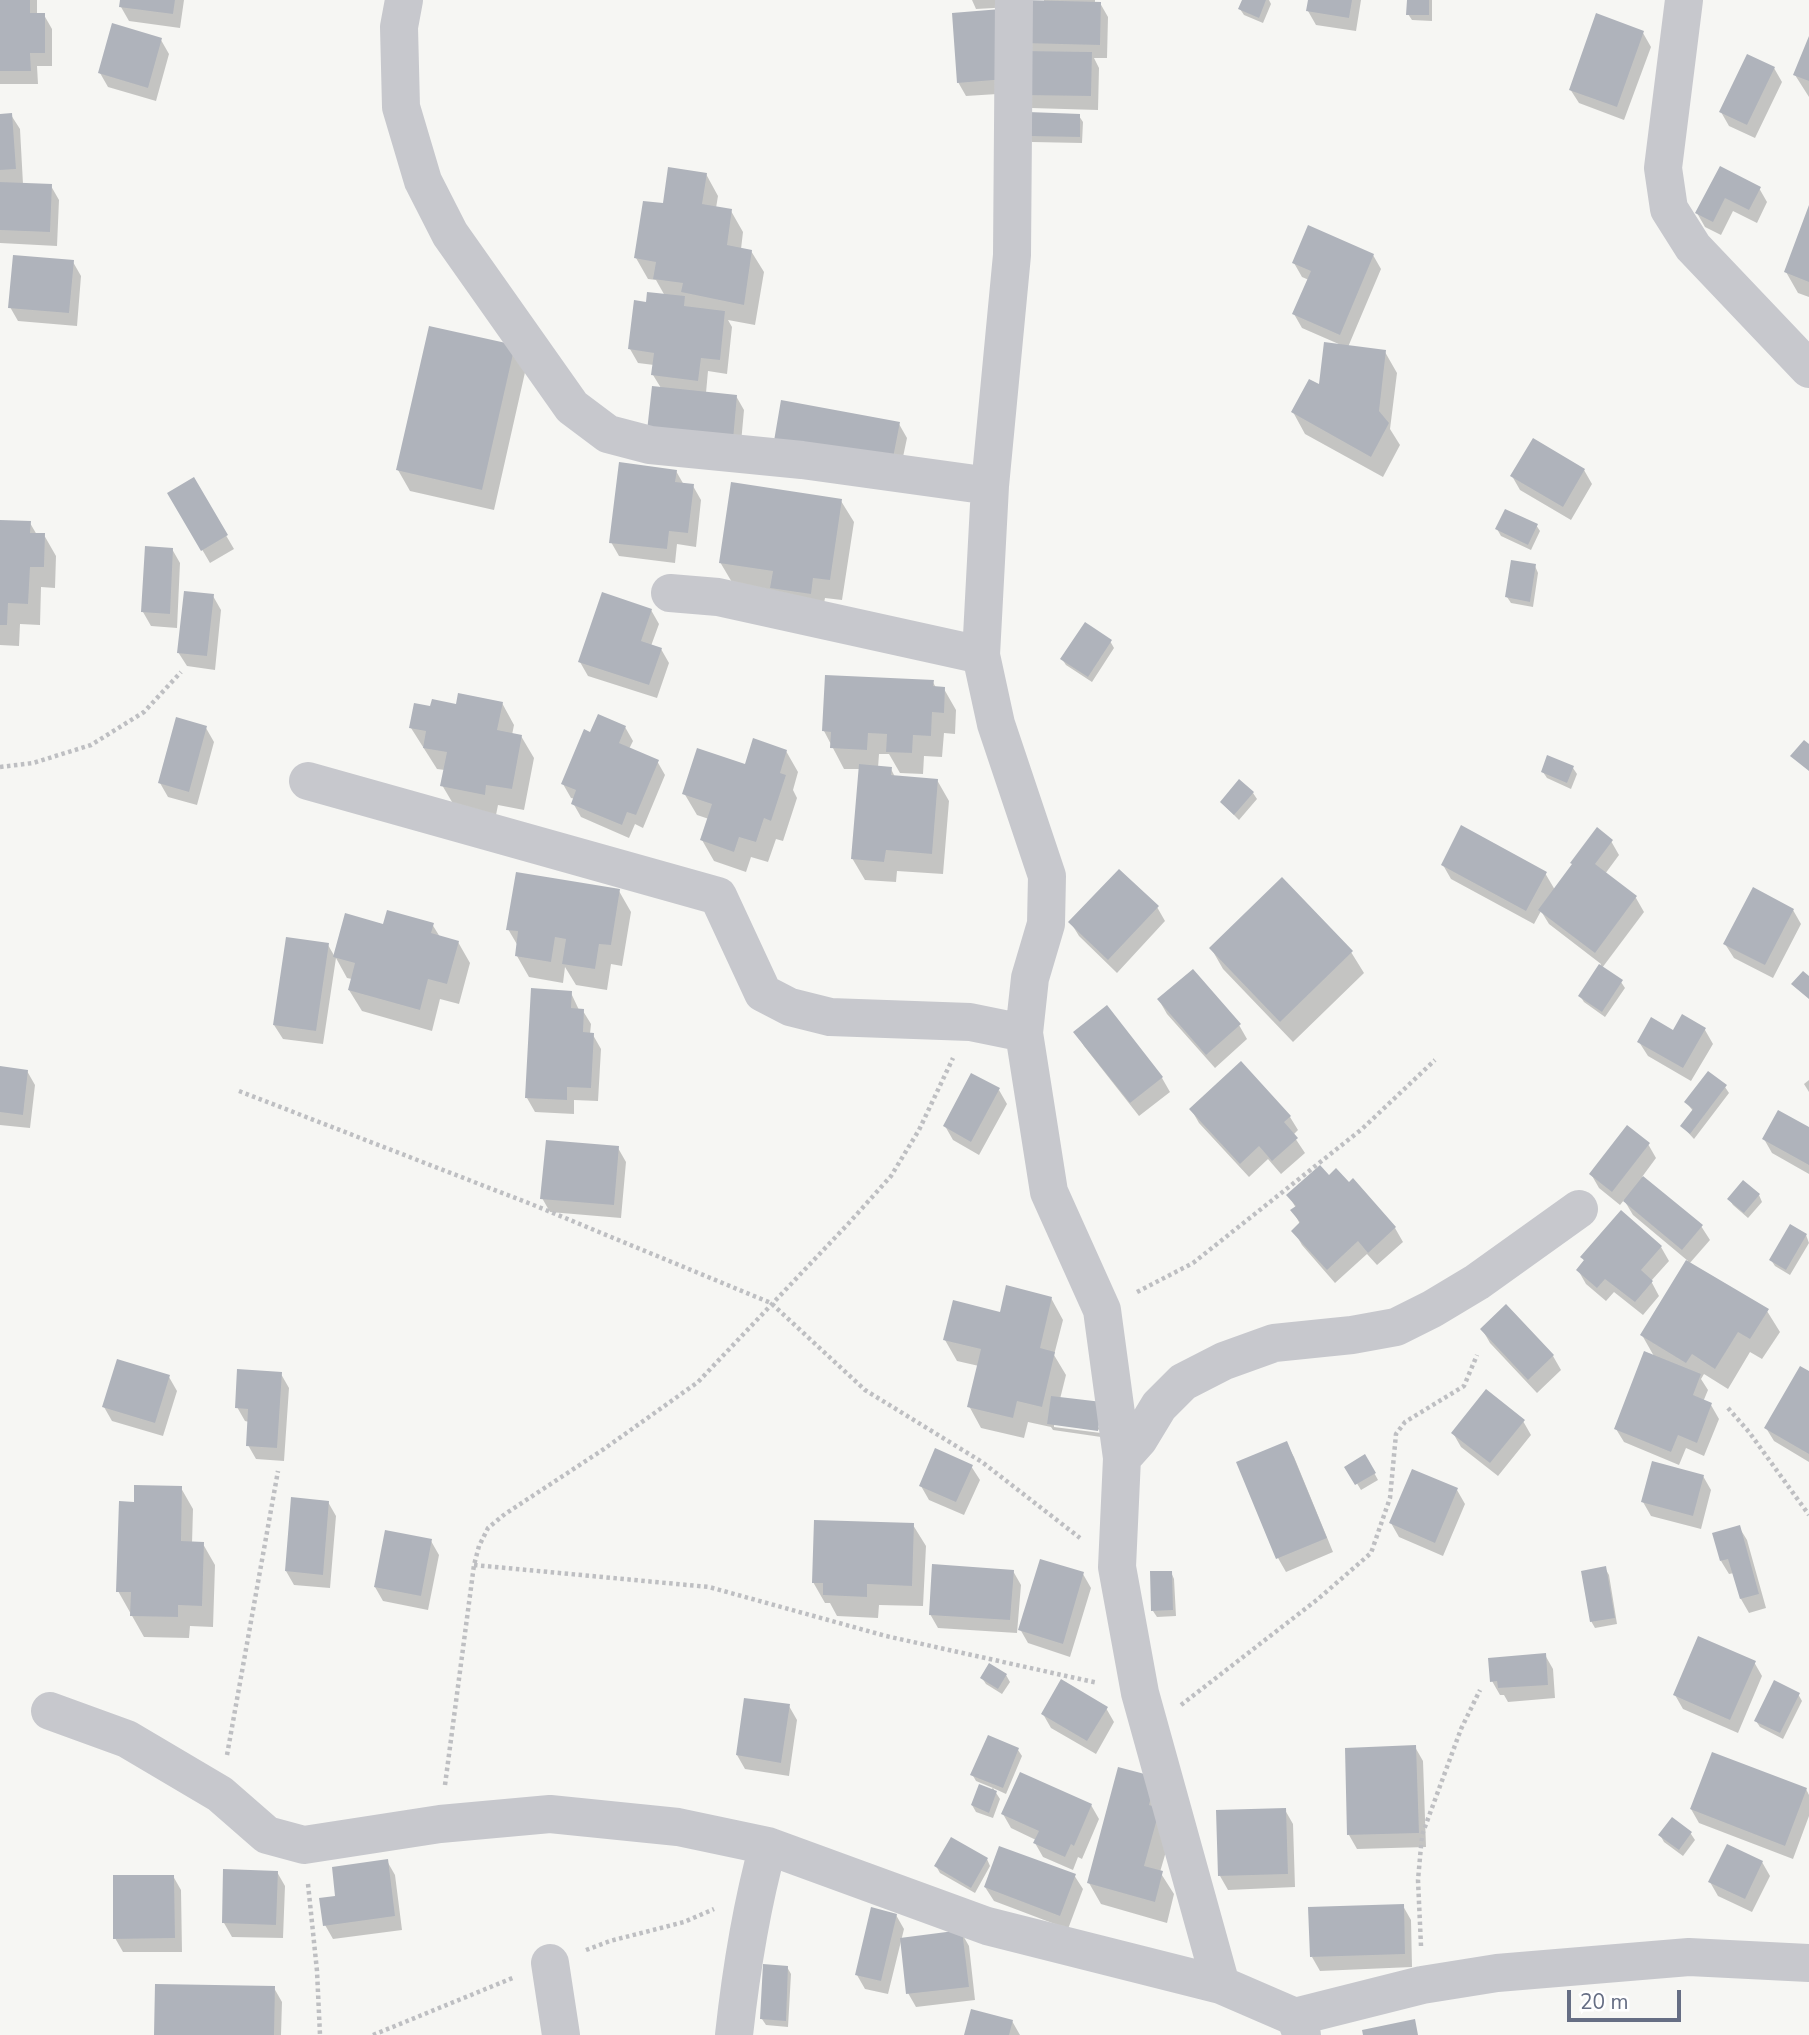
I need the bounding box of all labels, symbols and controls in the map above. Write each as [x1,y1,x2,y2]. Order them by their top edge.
scale bar [1571,1976,1685,2020]
text: 20 m [1580,1988,1629,2016]

